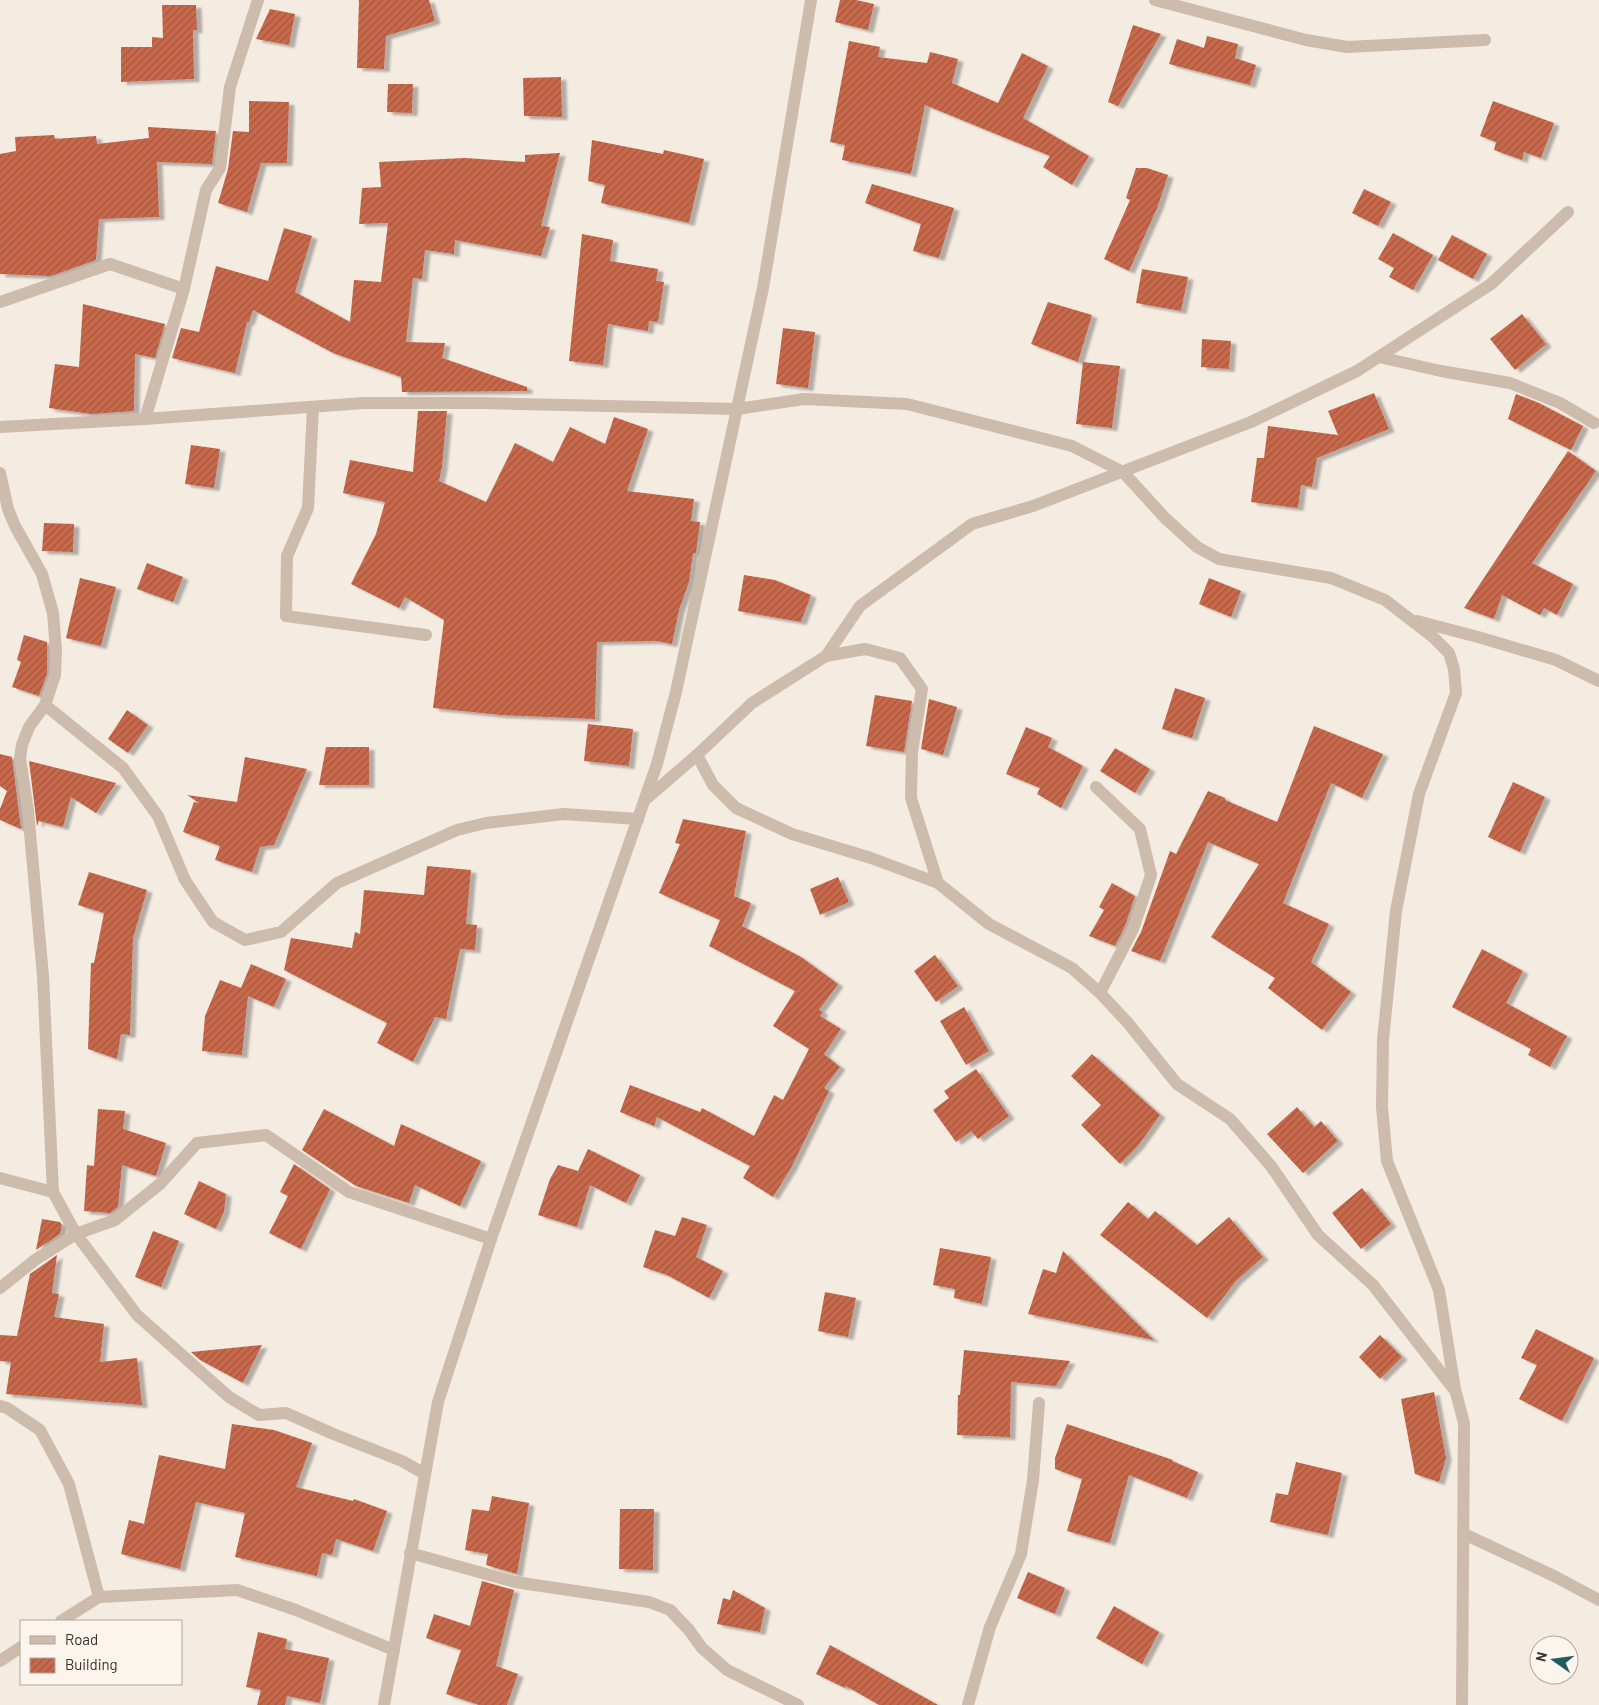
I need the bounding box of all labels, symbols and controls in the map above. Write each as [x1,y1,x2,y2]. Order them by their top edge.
legend [20,1620,182,1685]
text: Road [65,1630,98,1648]
north arrow [1529,1635,1579,1685]
text: N [1532,1650,1550,1663]
text: Building [65,1655,118,1673]

